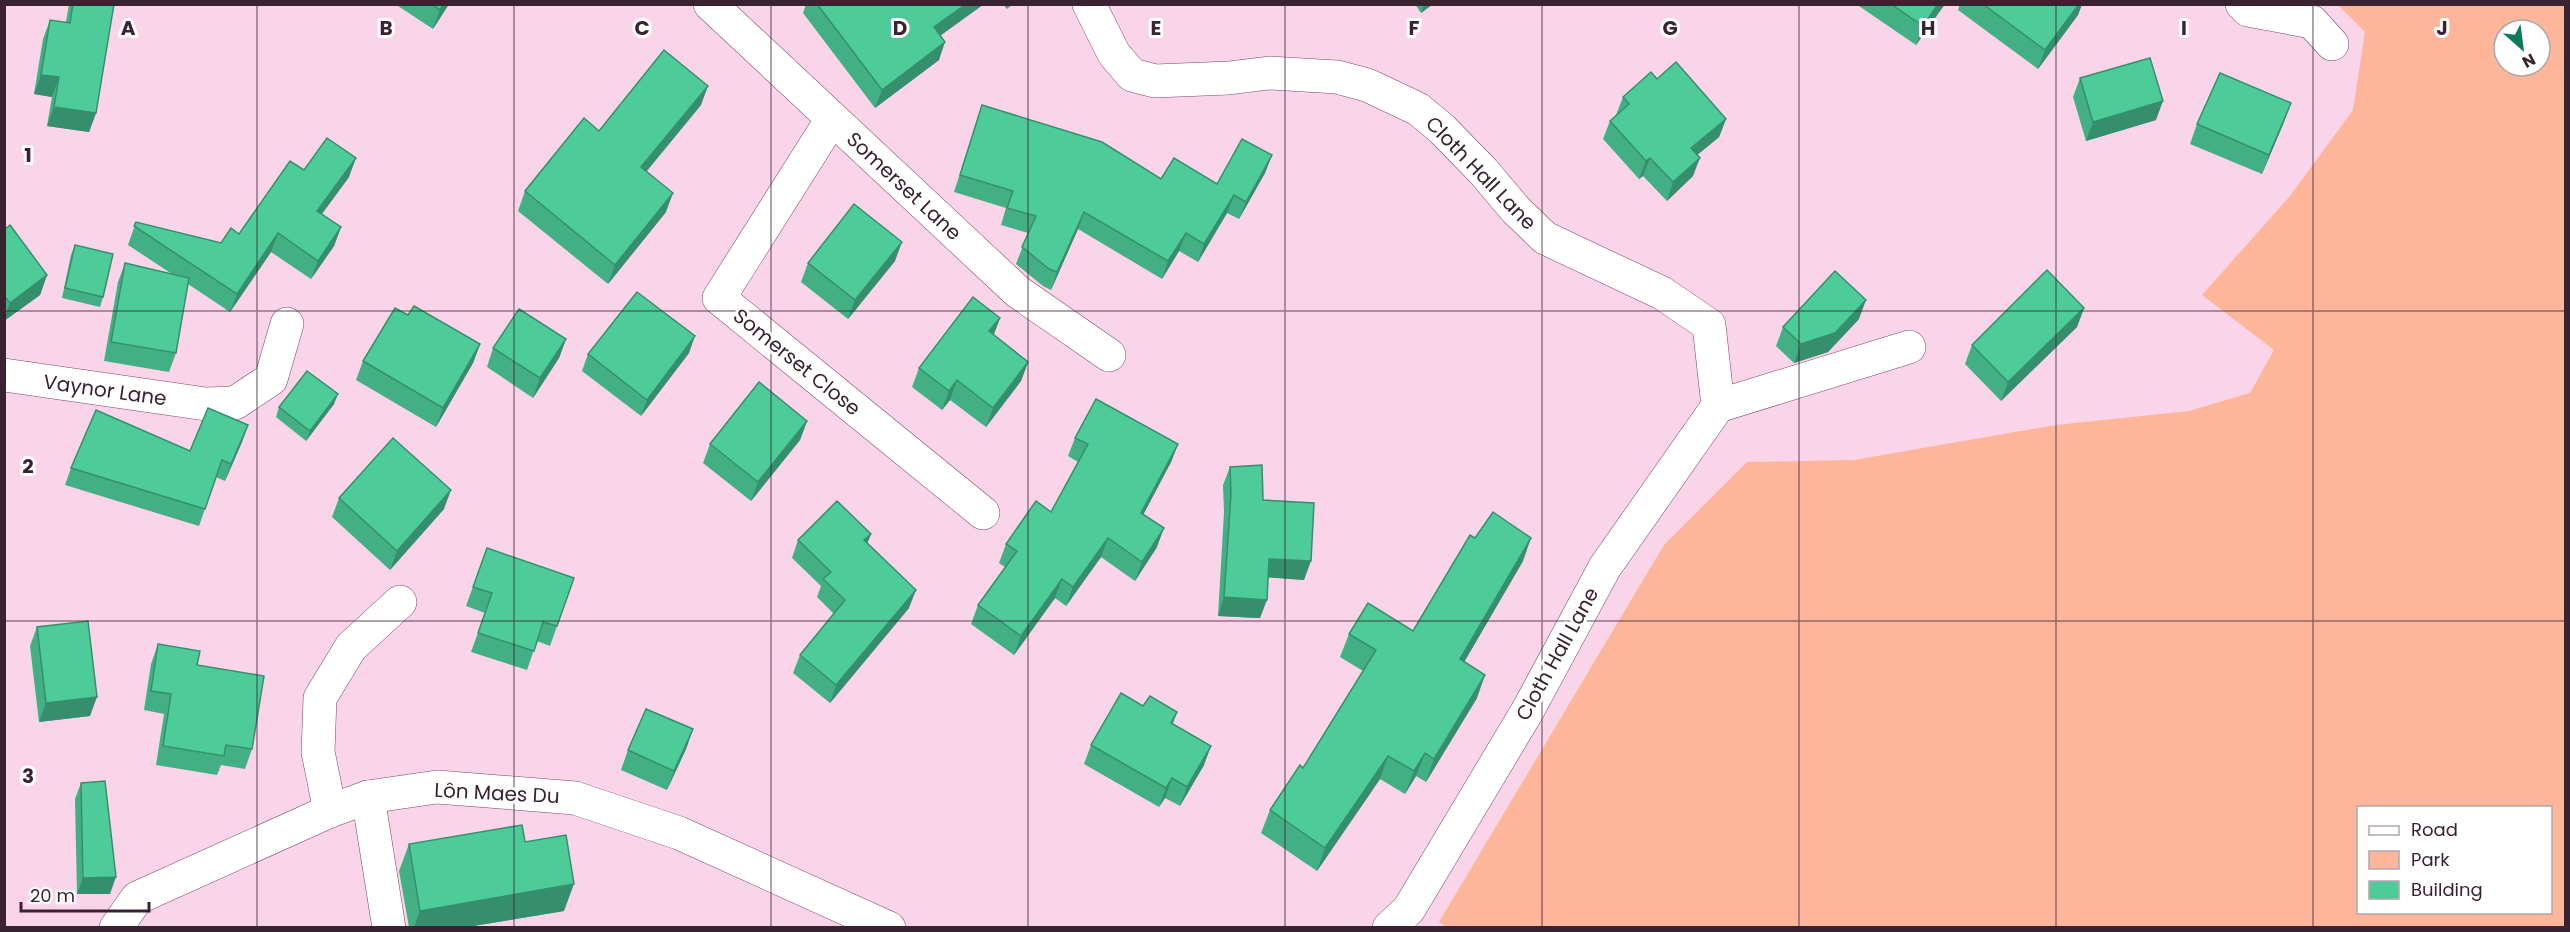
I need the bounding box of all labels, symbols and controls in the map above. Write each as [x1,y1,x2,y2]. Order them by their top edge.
text: A [121,14,136,42]
text: B [379,14,393,42]
text: C [634,14,650,42]
text: D [893,14,907,42]
text: E [1151,14,1161,42]
text: F [1409,14,1420,42]
text: G [1662,14,1678,42]
text: H [1921,14,1935,42]
text: I [2181,14,2187,42]
text: J [2436,14,2448,42]
north arrow [2492,18,2552,78]
text: N [2518,48,2540,74]
street label: Cloth Hall Lane [1419,110,1543,236]
street label: Somerset Lane [840,125,968,247]
text: 1 [24,141,32,169]
street label: Somerset Close [727,302,867,422]
street label: Vaynor Lane [42,368,168,412]
text: 2 [22,452,34,480]
street label: Cloth Hall Lane [1509,582,1605,726]
text: 3 [22,762,34,790]
street label: Lôn Maes Du [434,776,560,810]
legend [2357,806,2552,914]
text: Road [2411,817,2458,842]
text: Park [2411,847,2450,872]
scale bar [21,875,148,913]
text: Building [2411,877,2483,902]
text: 20 m [30,883,75,908]

